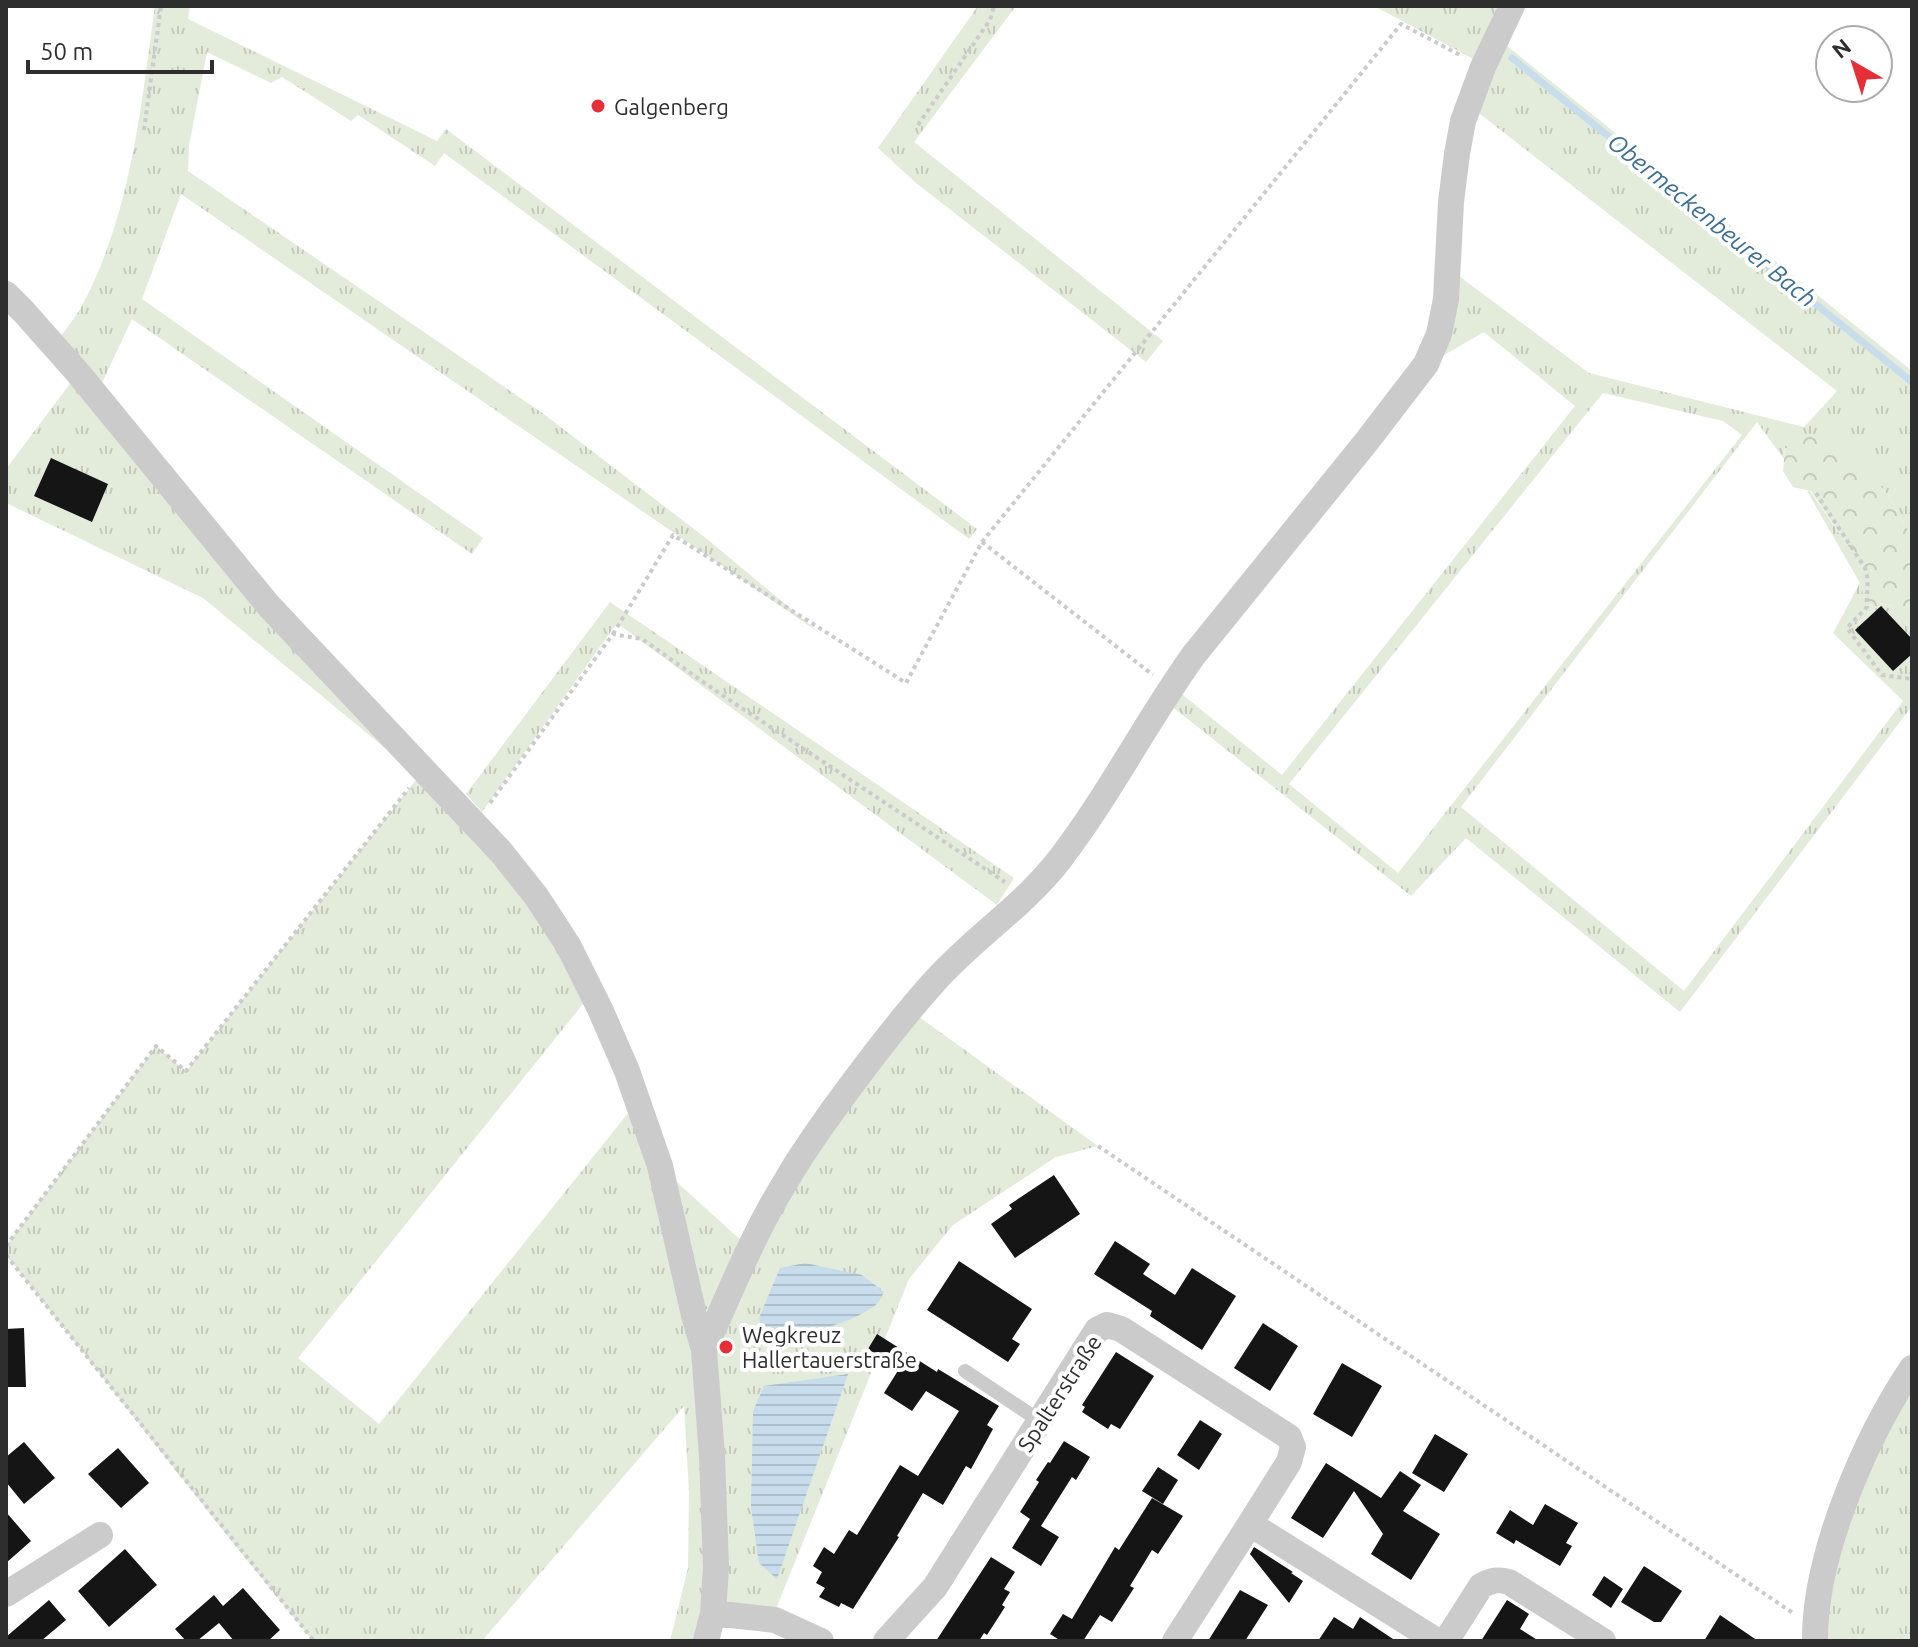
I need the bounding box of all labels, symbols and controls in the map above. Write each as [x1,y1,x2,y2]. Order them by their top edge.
scale bar [28,24,212,74]
north arrow [1814,24,1894,104]
text: N [1827,33,1855,63]
text: 50 m [40,38,93,65]
place label: Galgenberg [614,94,729,119]
marker: Galgenberg [589,97,607,115]
water label: Obermeckenbeurer Bach [1603,128,1821,312]
place label: Wegkreuz Hallertauerstraße [742,1322,917,1372]
street label: Spalterstraße [1012,1330,1106,1456]
marker: Wegkreuz Hallertauerstraße [717,1338,735,1356]

